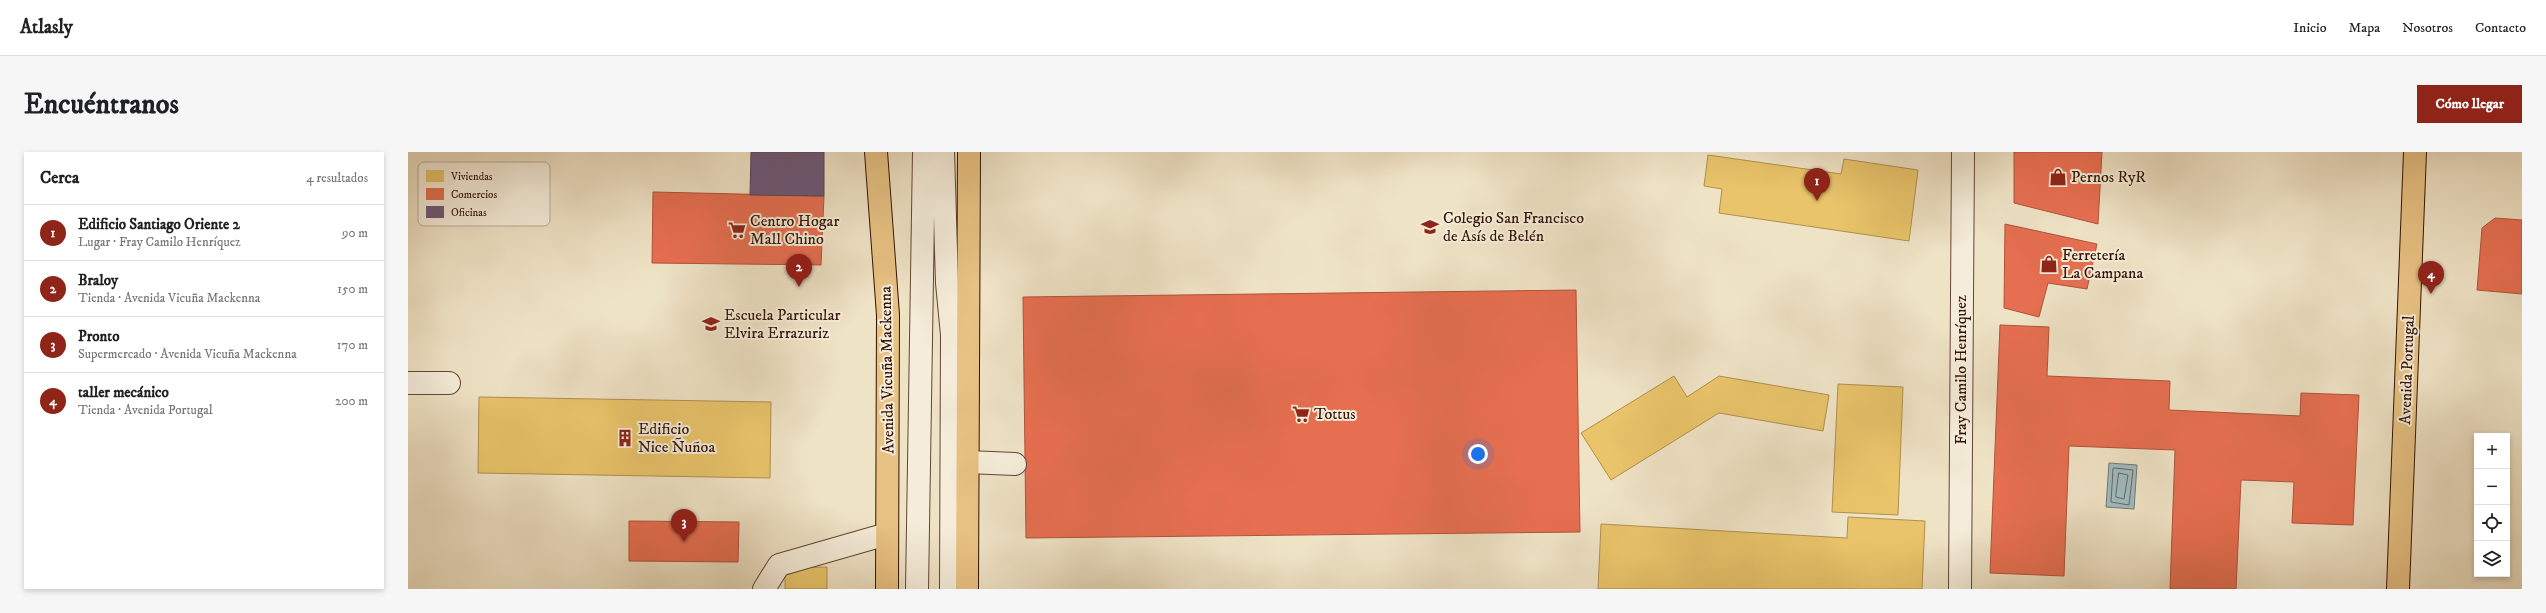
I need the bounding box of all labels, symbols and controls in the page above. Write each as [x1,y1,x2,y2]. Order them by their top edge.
text: Atlasly [20,16,73,39]
text: Inicio [2293,19,2326,37]
text: Mapa [2348,19,2380,37]
text: Nosotros [2402,19,2453,37]
text: Contacto [2475,19,2526,37]
button: Cómo llegar [2417,85,2522,123]
text: Encuéntranos [24,87,179,122]
legend [418,162,550,226]
text: Cerca [40,167,79,189]
shop icon: Pernos RyR [2048,167,2068,187]
place label: Pernos RyR [2071,167,2146,187]
pin: 1 [1804,168,1830,201]
text: 4 resultados [306,170,368,186]
text: Viviendas [450,170,493,184]
text: Comercios [451,188,497,202]
text: Oficinas [451,206,487,220]
place label: Colegio San Francisco de Asís de Belén [1443,208,1584,246]
place label: Centro Hogar Mall Chino [750,211,839,249]
text: Edificio Santiago Oriente 2 [78,215,240,234]
school or university icon: Colegio San Francisco de Asís de Belén [1420,217,1440,237]
supermarket icon: Centro Hogar Mall Chino [727,220,747,240]
text: 1 [51,225,55,241]
text: 90 m [342,225,368,241]
text: Lugar · Fray Camilo Henríquez [78,234,241,250]
place label: Ferretería La Campana [2062,245,2143,283]
pin: 2 [786,254,812,287]
shop icon: Ferretería La Campana [2039,254,2059,274]
pin: 4 [2418,261,2444,294]
text: Braloy [78,271,118,290]
text: 2 [50,281,56,297]
text: 150 m [337,281,368,297]
street label: Avenida Vicuña Mackenna [876,286,898,454]
text: Tienda · Avenida Vicuña Mackenna [78,290,260,306]
street label: Fray Camilo Henríquez [1951,295,1971,445]
place label: Escuela Particular Elvira Errazuriz [724,305,840,343]
school or university icon: Escuela Particular Elvira Errazuriz [701,314,721,334]
street label: Avenida Portugal [2395,315,2419,425]
text: Pronto [78,327,119,346]
text: 3 [51,337,55,353]
text: 170 m [337,337,368,353]
text: Supermercado · Avenida Vicuña Mackenna [78,346,297,362]
text: taller mecánico [78,383,169,402]
text: 4 [49,393,57,409]
text: 200 m [335,393,368,409]
text: Tienda · Avenida Portugal [78,402,213,418]
supermarket icon: Tottus [1291,404,1311,424]
place label: Tottus [1314,404,1356,424]
place label: Edificio Nice Ñuñoa [638,419,715,457]
building icon: Edificio Nice Ñuñoa [615,428,635,448]
map controls [2474,433,2510,577]
button: + [2474,433,2510,469]
your location [1468,444,1488,464]
button: − [2474,469,2510,505]
button: locate [2474,505,2510,541]
pin: 3 [671,509,697,542]
button: layers [2474,541,2510,577]

